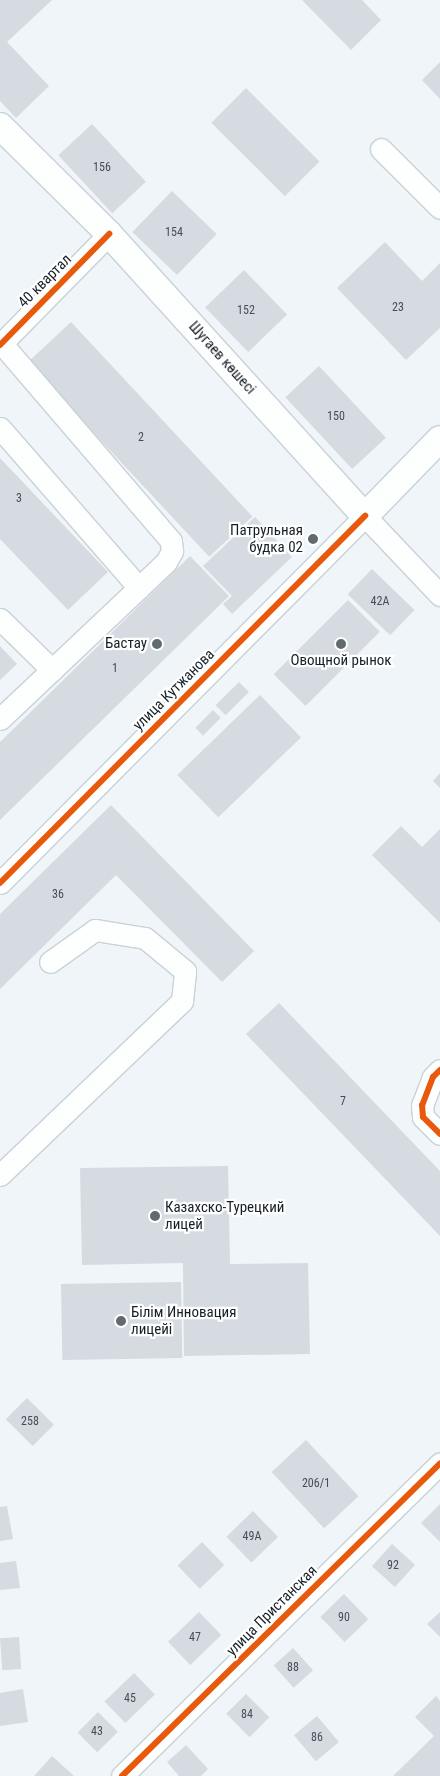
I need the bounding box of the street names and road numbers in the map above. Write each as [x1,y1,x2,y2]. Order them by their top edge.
street label: 40 квартал [15,251,75,311]
street label: Шугаев көшесі [185,318,259,398]
street label: улица Кутжанова [130,646,218,734]
street label: улица Пристанская [223,1562,321,1660]

